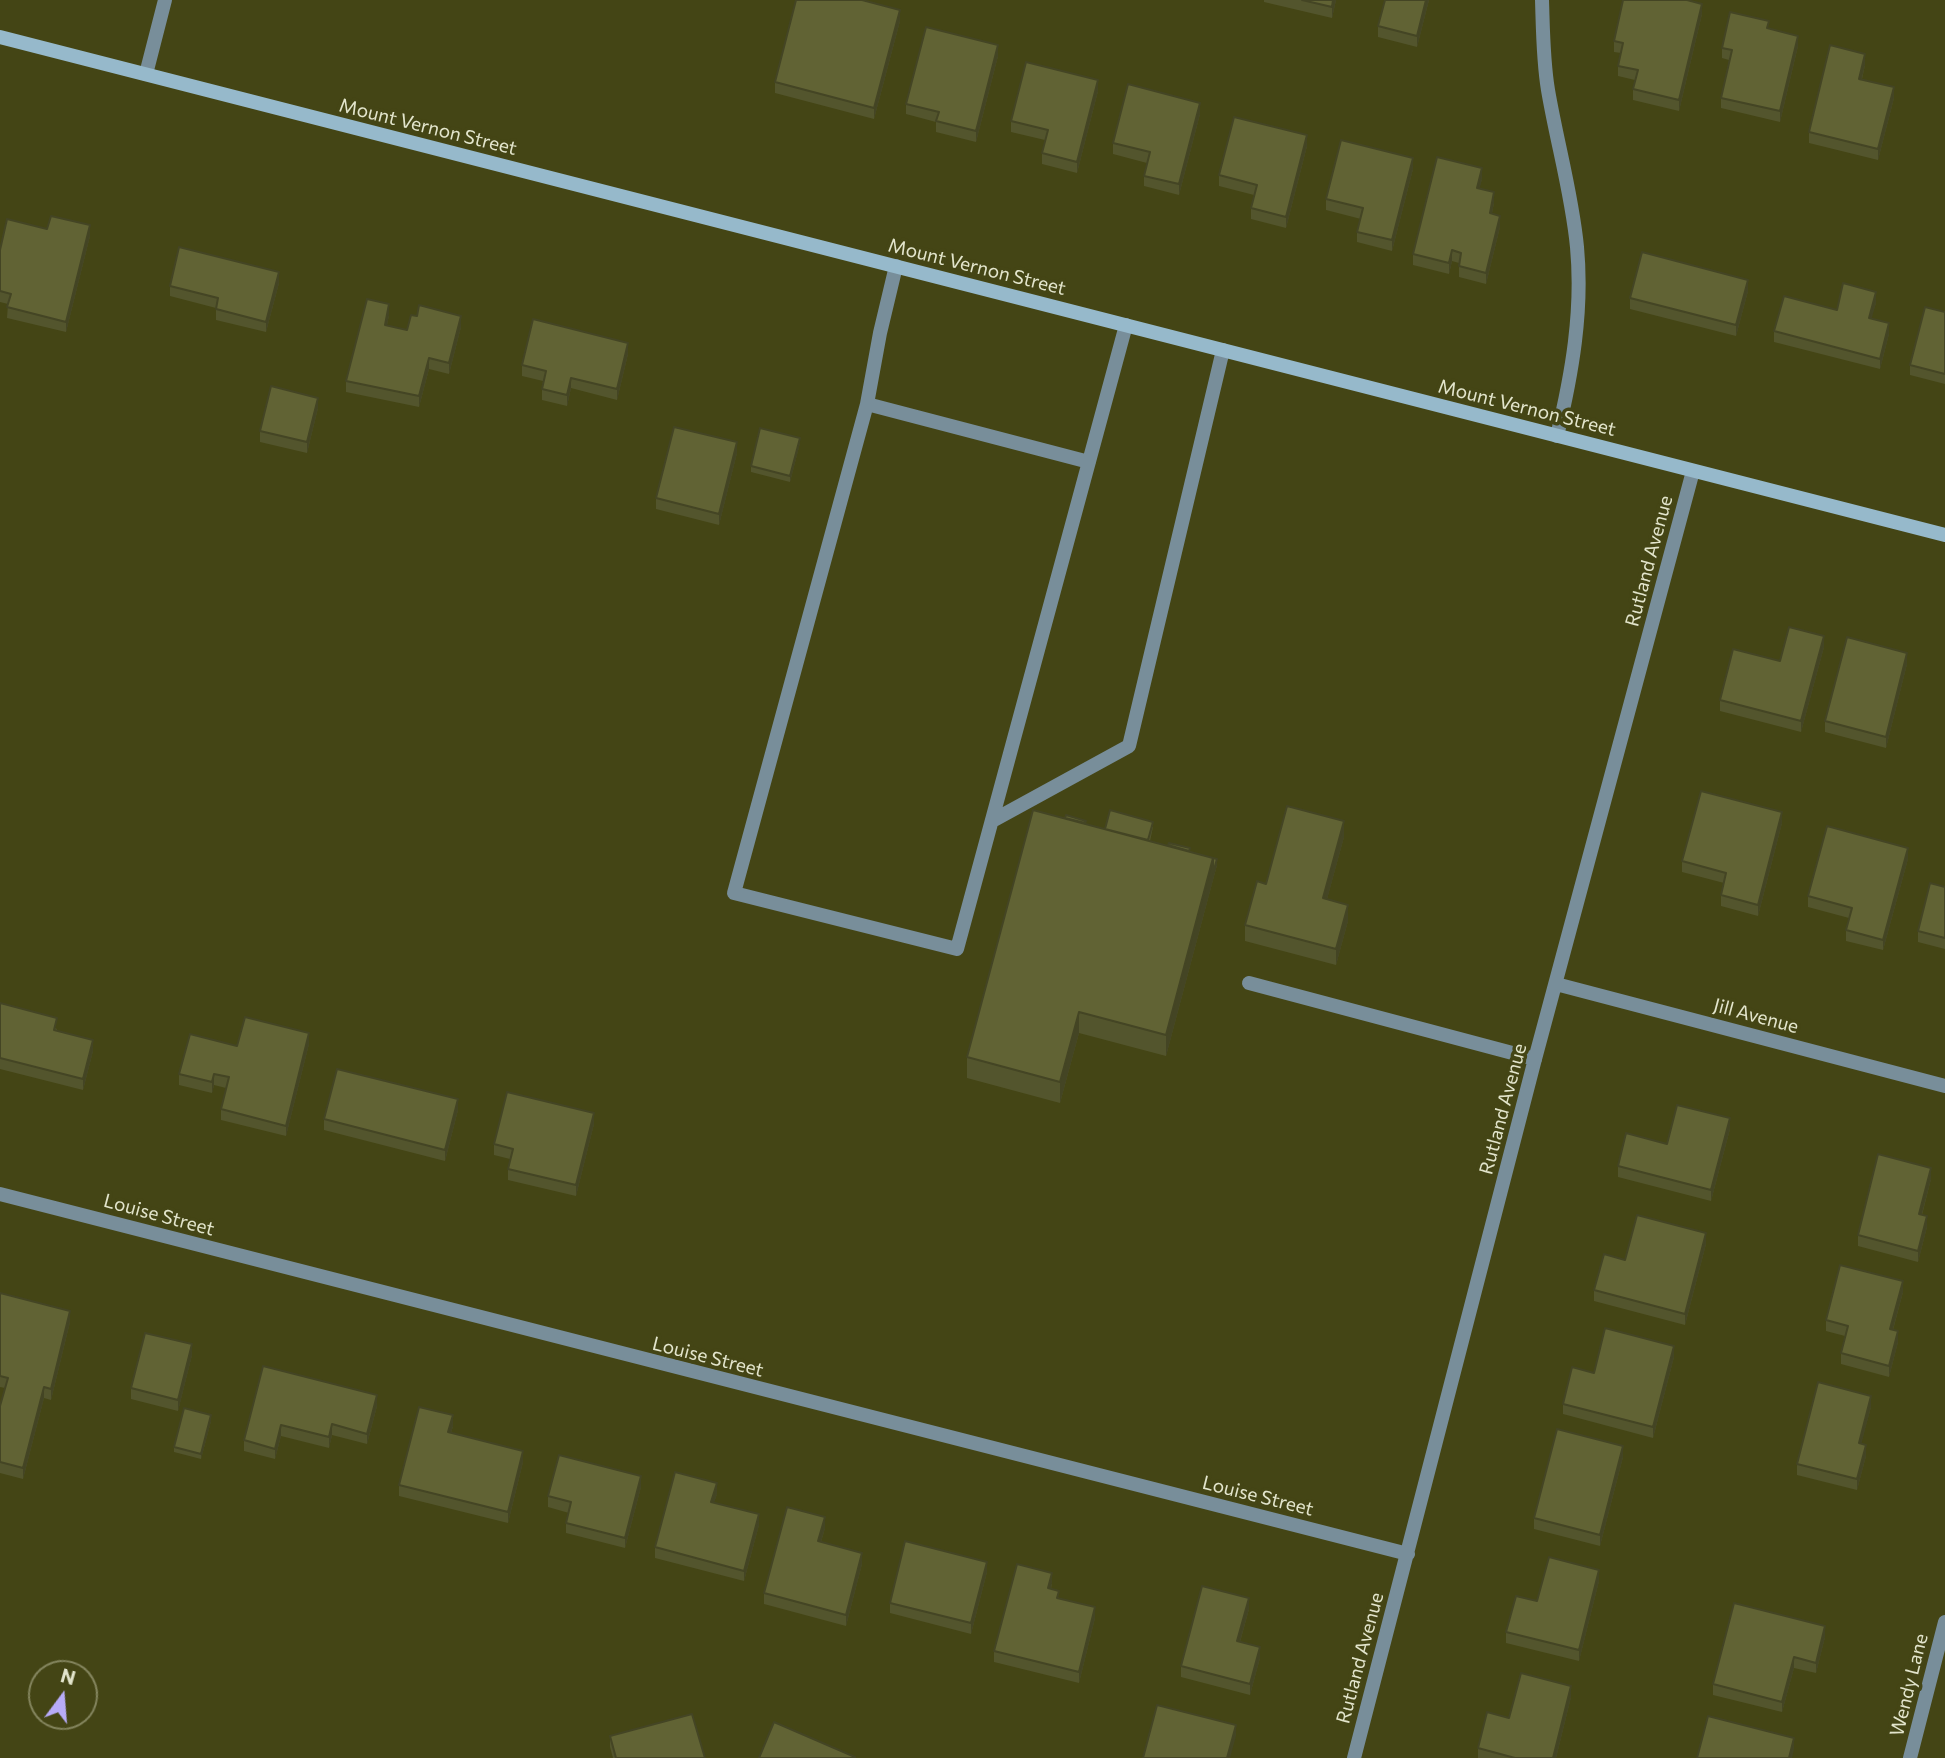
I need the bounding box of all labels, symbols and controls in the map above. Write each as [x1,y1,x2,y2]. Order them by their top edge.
street label: Mount Vernon Street [337,94,519,160]
street label: Mount Vernon Street [886,234,1068,300]
street label: Mount Vernon Street [1436,375,1618,441]
street label: Rutland Avenue [1621,493,1677,629]
street label: Jill Avenue [1711,994,1801,1038]
street label: Rutland Avenue [1475,1041,1531,1177]
street label: Louise Street [101,1189,217,1241]
street label: Louise Street [650,1332,766,1382]
street label: Louise Street [1200,1471,1316,1521]
street label: Rutland Avenue [1332,1590,1388,1726]
street label: Wendy Lane [1885,1631,1933,1739]
north arrow [28,1660,98,1730]
text: N [58,1663,78,1689]

